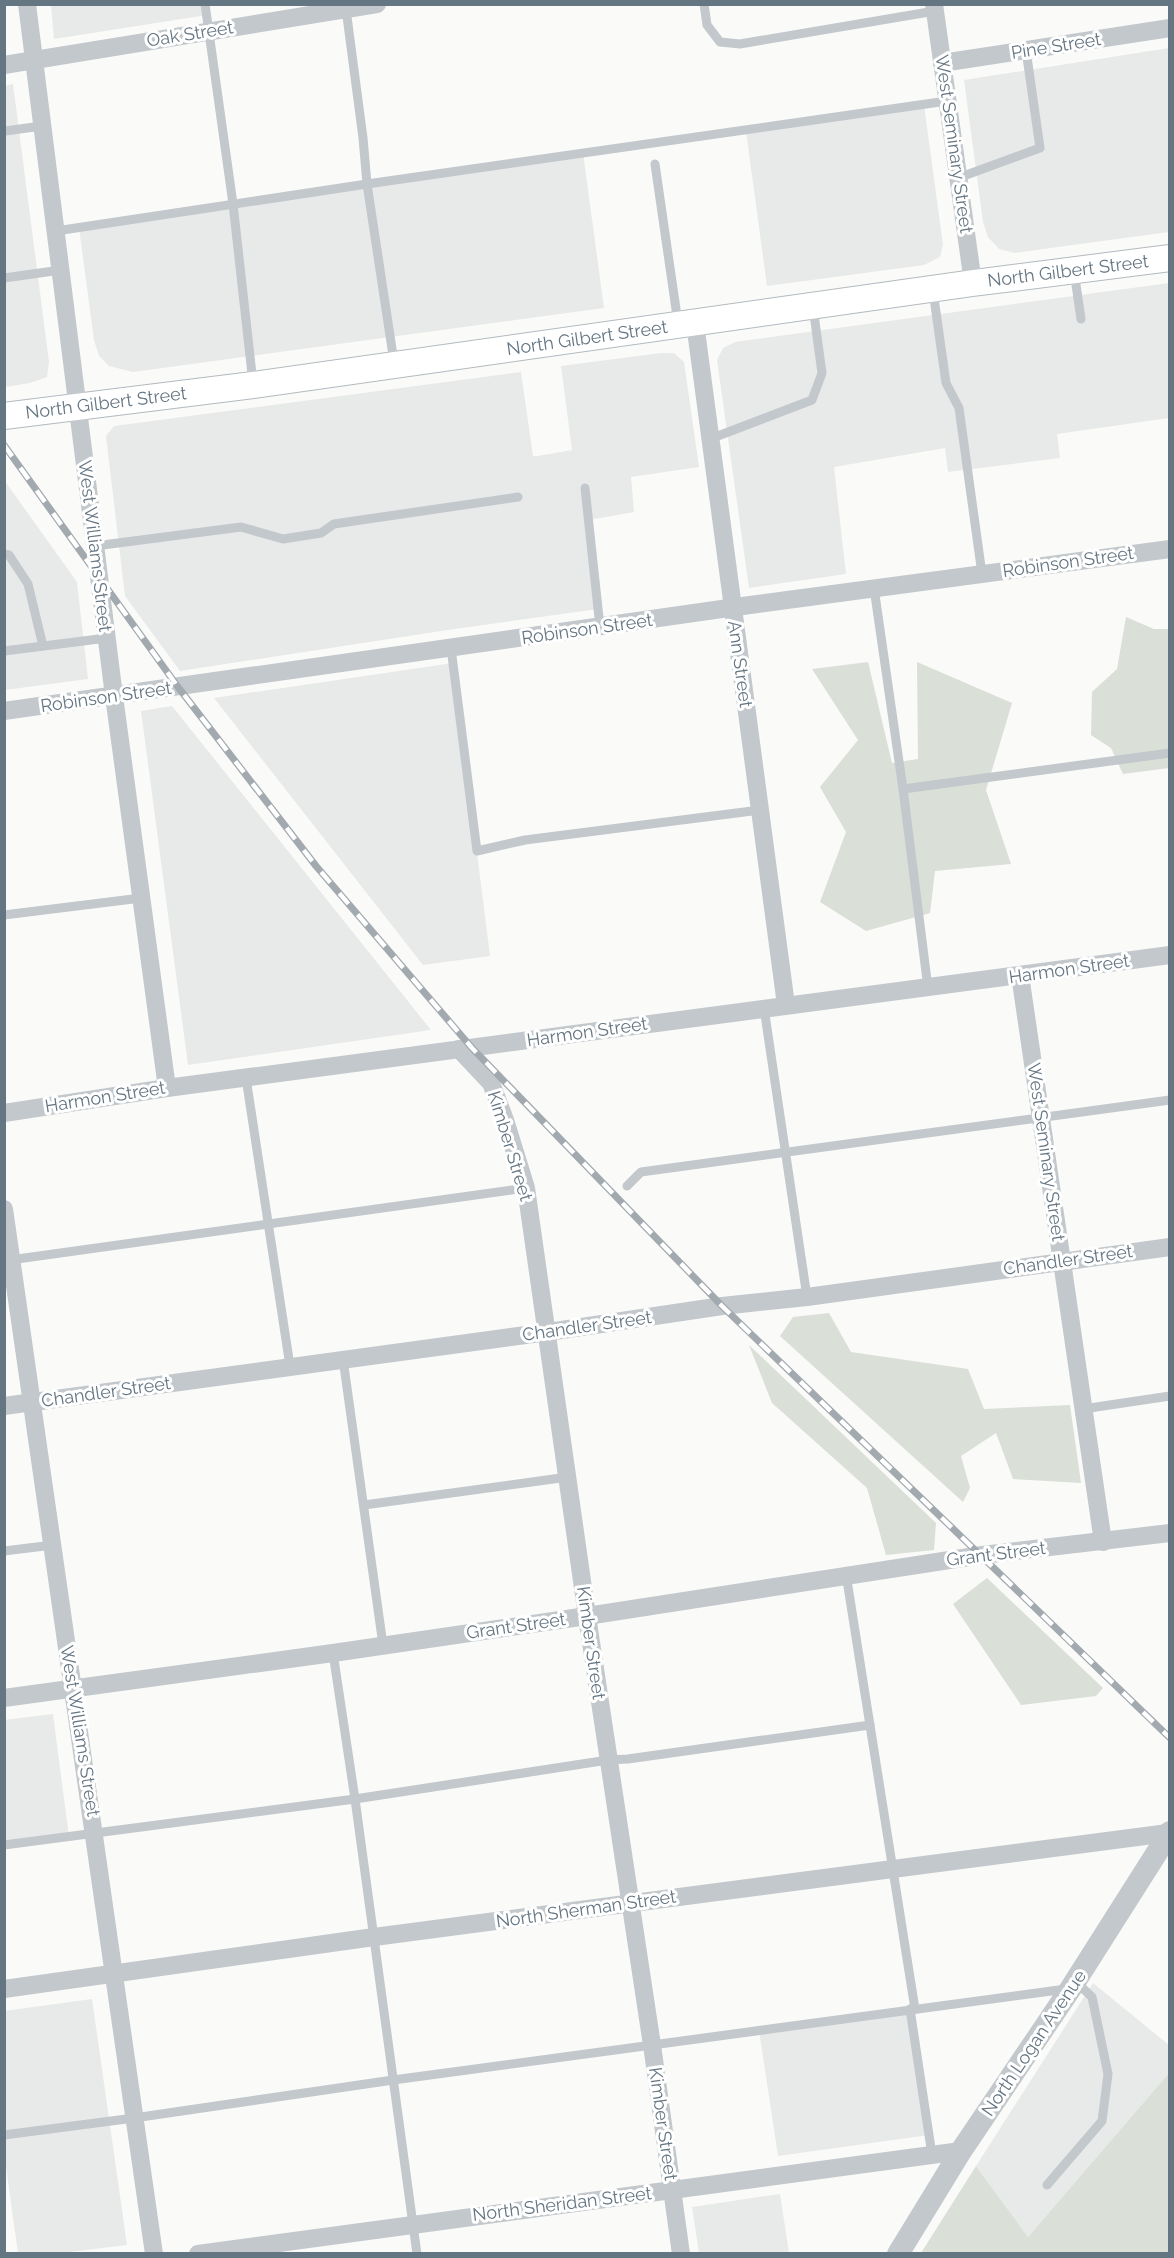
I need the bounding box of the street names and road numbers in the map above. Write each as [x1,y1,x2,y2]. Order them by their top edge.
street label: Oak Street [145,16,235,51]
street label: Pine Street [1010,28,1102,63]
street label: West Seminary Street [932,53,977,234]
street label: North Gilbert Street [986,250,1150,291]
street label: North Gilbert Street [505,316,669,359]
street label: North Gilbert Street [24,382,188,423]
street label: West Williams Street [75,459,116,633]
street label: Robinson Street [1001,542,1135,581]
street label: Robinson Street [520,609,654,648]
street label: Ann Street [724,619,757,709]
street label: Robinson Street [39,677,173,716]
street label: Harmon Street [1007,950,1131,987]
street label: Harmon Street [525,1013,649,1050]
street label: West Seminary Street [1024,1061,1069,1242]
street label: Harmon Street [43,1077,167,1116]
street label: Kimber Street [484,1088,537,1203]
street label: Chandler Street [1002,1240,1134,1279]
street label: Chandler Street [521,1306,653,1345]
street label: Chandler Street [40,1372,172,1411]
street label: Grant Street [945,1537,1047,1570]
street label: Kimber Street [573,1585,610,1701]
street label: Grant Street [465,1608,567,1643]
street label: West Williams Street [57,1644,104,1818]
street label: North Sherman Street [495,1885,677,1932]
street label: North Logan Avenue [977,1965,1090,2120]
street label: Kimber Street [645,2066,682,2182]
street label: North Sheridan Street [471,2182,653,2225]

